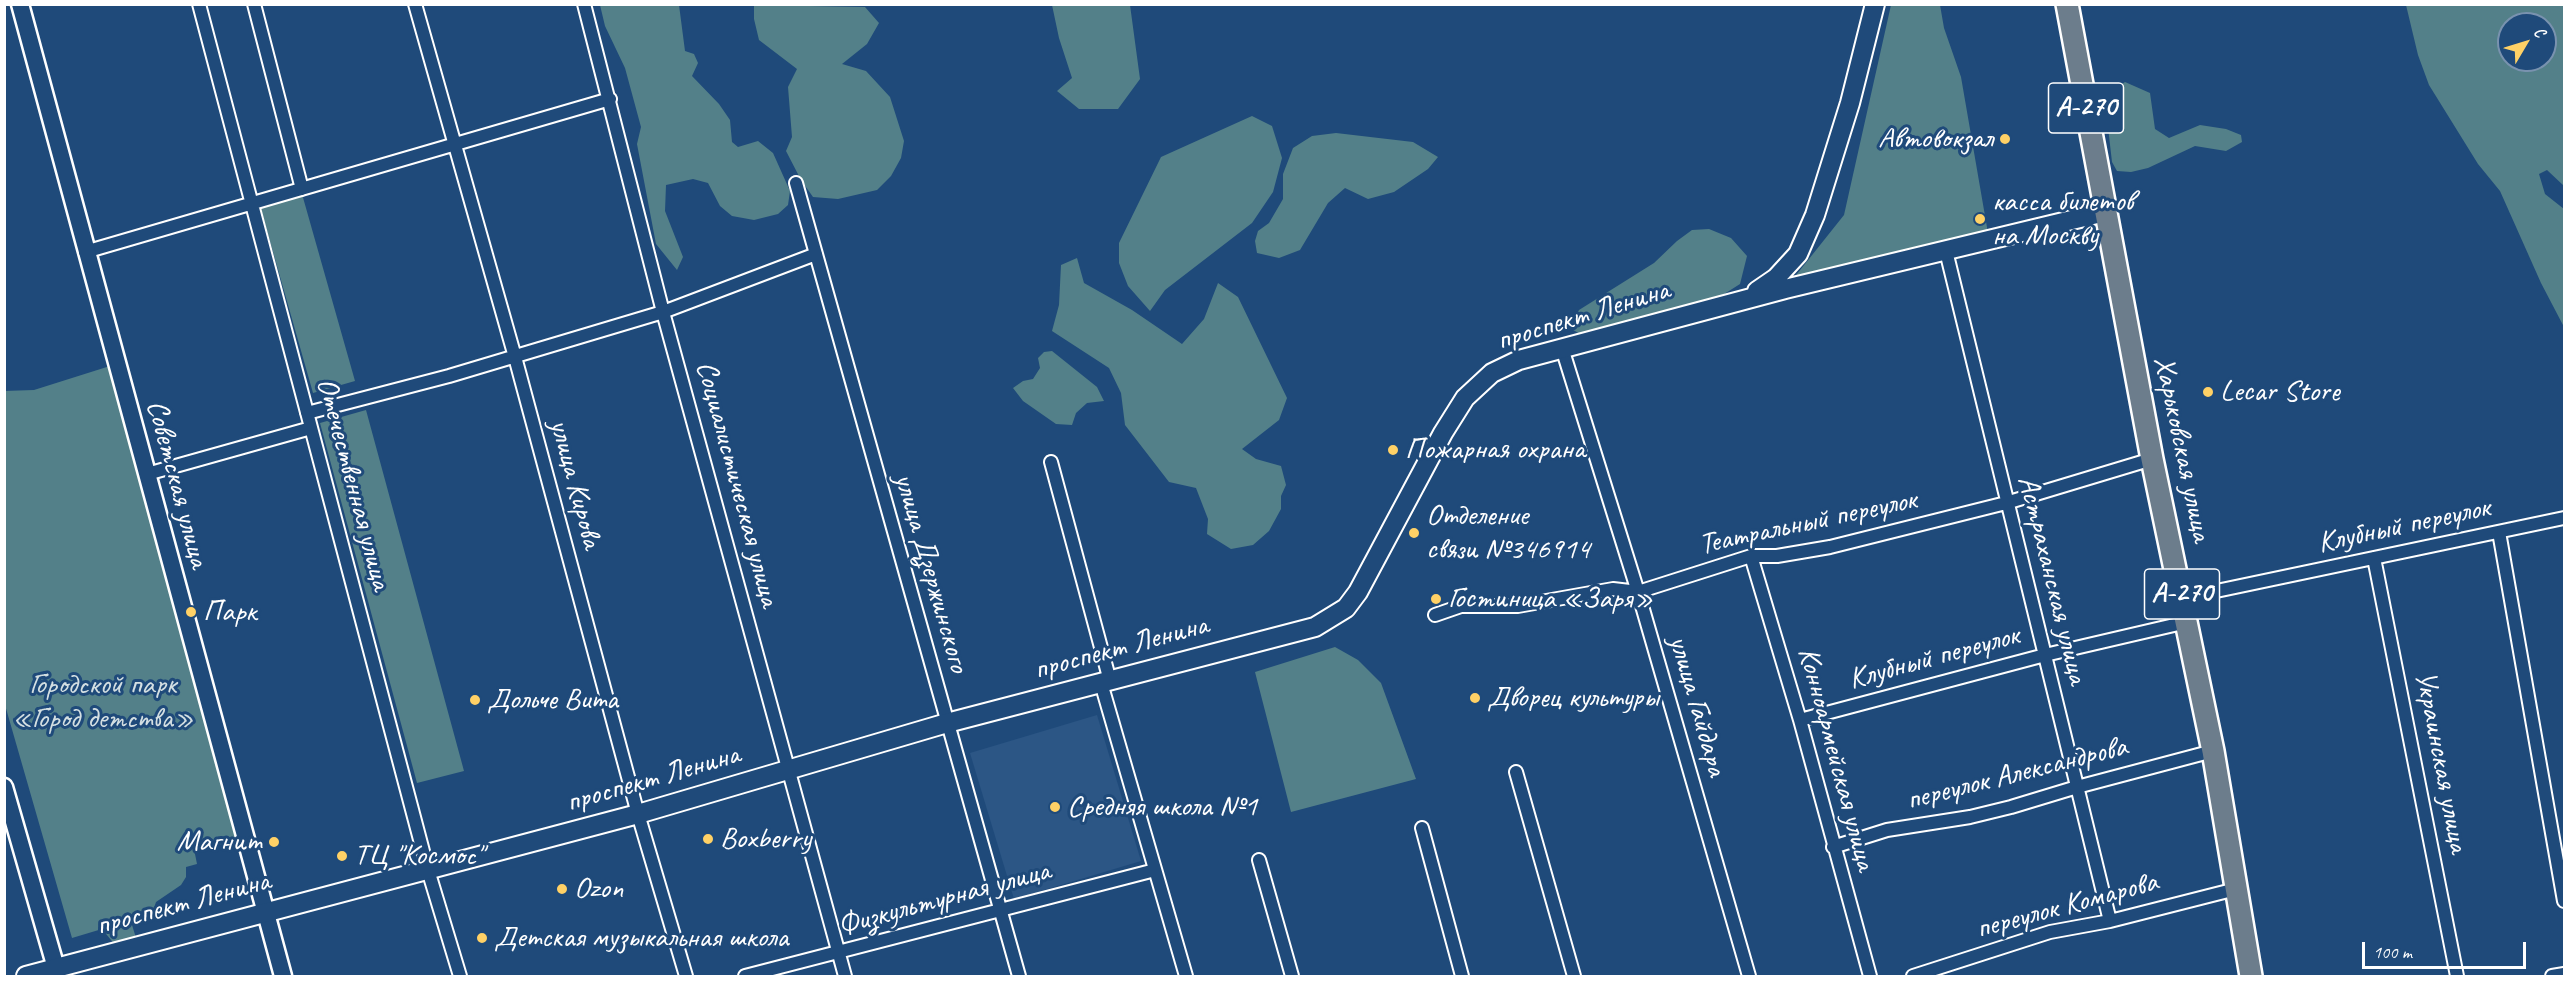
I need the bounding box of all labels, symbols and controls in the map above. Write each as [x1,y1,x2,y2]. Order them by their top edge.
north arrow [2497,12,2557,72]
text: С [2529,23,2550,41]
road number: А-270 [2048,83,2124,133]
place label: Автовокзал [1878,121,1993,157]
marker: Автовокзал [1998,132,2012,146]
place label: касса билетов на Москву [1992,184,2134,254]
marker: касса билетов на Москву [1973,212,1987,226]
street label: проспект Ленина [1492,273,1674,359]
street label: Харьковская улица [2145,353,2219,545]
street label: Социалистическая улица [687,357,787,611]
street label: Отечественная улица [307,374,399,594]
place label: Lecar Store [2220,374,2340,410]
marker: Lecar Store [2201,385,2215,399]
street label: Советская улица [137,396,217,572]
street label: улица Кирова [541,416,609,552]
place label: Пожарная охрана [1405,432,1585,468]
marker: Пожарная охрана [1386,443,1400,457]
street label: улица Дзержинского [885,469,977,677]
street label: Астраханская улица [2009,472,2095,688]
street label: Театральный переулок [1696,482,1920,564]
street label: Клубный переулок [2315,490,2493,562]
place label: Отделение связи №346914 [1426,498,1590,568]
marker: Отделение связи №346914 [1407,526,1421,540]
road number: А-270 [2144,569,2220,619]
place label: Гостиница «Заря» [1448,581,1653,617]
marker: Гостиница «Заря» [1429,592,1443,606]
place label: Парк [203,594,257,630]
marker: Парк [184,605,198,619]
street label: проспект Ленина [1030,608,1212,688]
street label: Клубный переулок [1845,618,2023,698]
street label: улица Гайдара [1660,632,1734,780]
street label: Конноармейская улица [1789,644,1883,874]
park label: Городской парк «Город детства» [12,667,194,738]
street label: Украинская улица [2406,668,2476,856]
place label: Дворец культуры [1487,680,1659,716]
place label: Дольче Вита [487,682,618,718]
marker: Дворец культуры [1468,691,1482,705]
marker: Дольче Вита [468,693,482,707]
street label: переулок Александрова [1903,729,2131,819]
street label: проспект Ленина [562,737,744,821]
place label: Средняя школа №1 [1067,789,1257,825]
marker: Средняя школа №1 [1048,800,1062,814]
place label: Boxberry [720,821,811,857]
place label: Магнит [177,824,262,860]
marker: Boxberry [701,832,715,846]
marker: Магнит [267,835,281,849]
place label: ТЦ "Космос" [354,838,483,874]
marker: ТЦ "Космос" [335,849,349,863]
street label: Физкультурная улица [834,853,1054,945]
street label: проспект Ленина [92,864,274,944]
street label: переулок Комарова [1972,864,2162,948]
place label: Ozon [574,871,623,907]
marker: Ozon [555,882,569,896]
place label: Детская музыкальная школа [494,920,788,956]
scale bar [2365,930,2528,968]
marker: Детская музыкальная школа [475,931,489,945]
text: 100 m [2373,941,2412,963]

